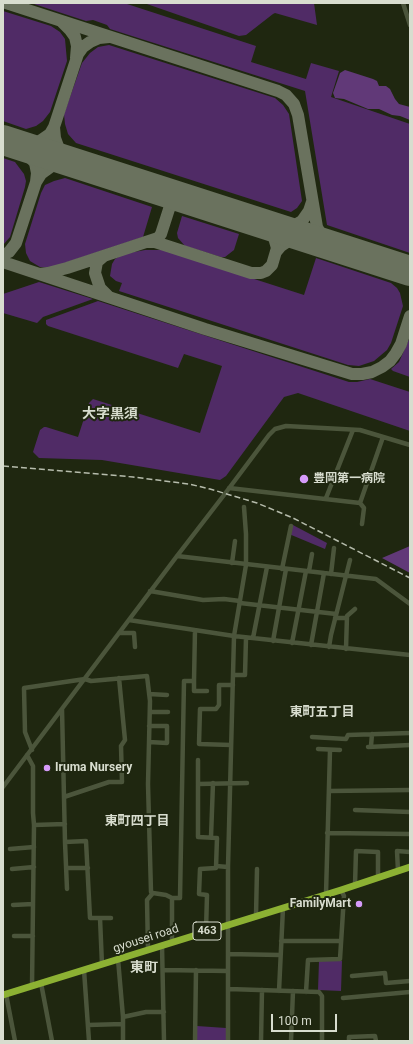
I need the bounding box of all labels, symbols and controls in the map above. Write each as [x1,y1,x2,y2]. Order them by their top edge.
district label: 大字黒須 [82,406,138,422]
place label: 豊岡第一病院 [313,472,385,486]
marker: 豊岡第一病院 [298,473,310,485]
district label: 東町五丁目 [290,705,354,721]
place label: Iruma Nursery [55,761,132,775]
marker: Iruma Nursery [42,763,52,773]
district label: 東町四丁目 [105,814,169,830]
place label: FamilyMart [290,897,351,911]
marker: FamilyMart [354,899,364,909]
street label: gyousei road [111,922,181,956]
road number: 463 [193,922,221,940]
district label: 東町 [130,960,158,976]
scale bar [273,1006,339,1032]
text: 100 m [278,1014,312,1028]

